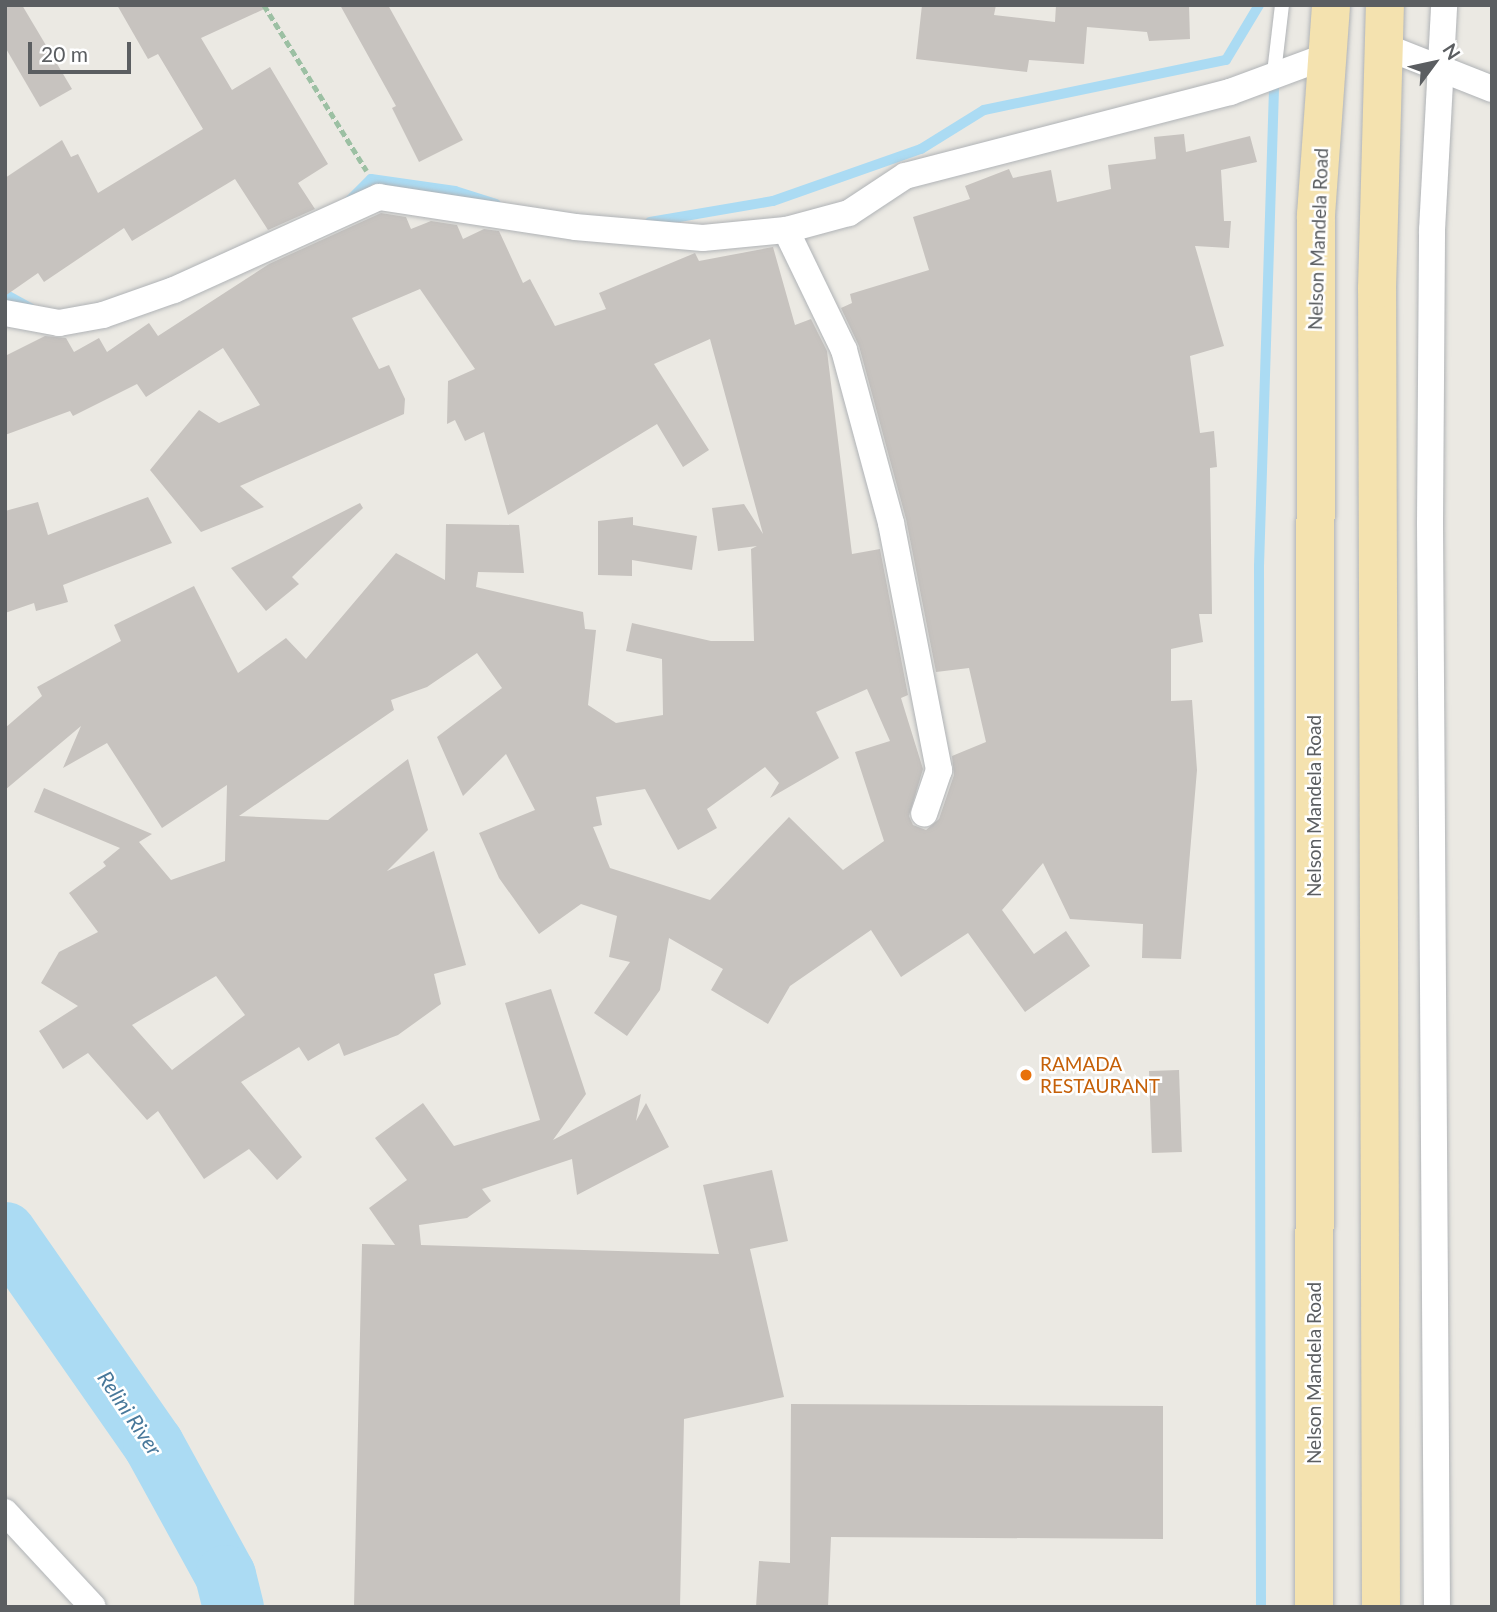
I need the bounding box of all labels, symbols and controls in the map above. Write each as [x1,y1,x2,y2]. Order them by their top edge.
scale bar [32,28,135,72]
north arrow [1399,28,1469,98]
text: N [1438,39,1466,64]
text: 20 m [41,41,88,66]
street label: Nelson Mandela Road [1303,148,1333,330]
street label: Nelson Mandela Road [1303,715,1325,897]
place label: RAMADA RESTAURANT [1040,1053,1160,1097]
marker: RAMADA RESTAURANT [1018,1067,1034,1083]
street label: Nelson Mandela Road [1303,1282,1325,1464]
water label: Relini River [93,1366,167,1460]

